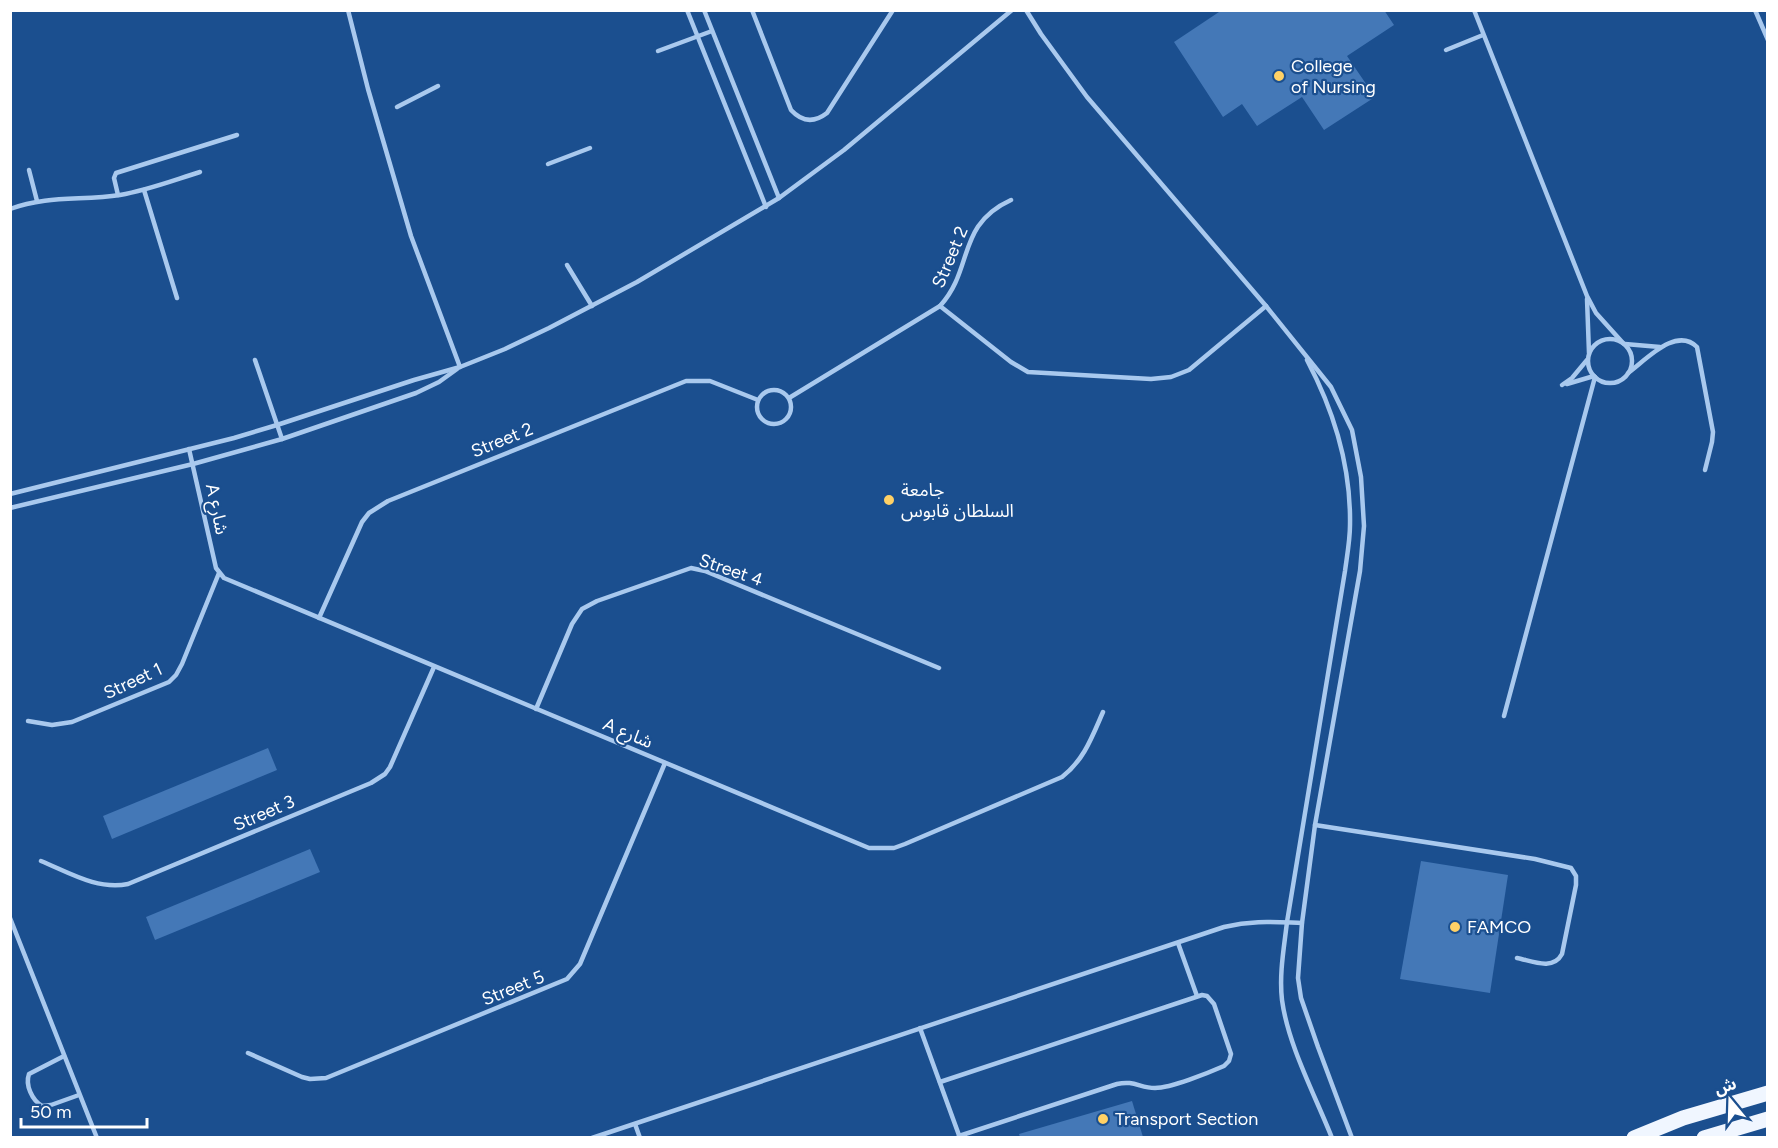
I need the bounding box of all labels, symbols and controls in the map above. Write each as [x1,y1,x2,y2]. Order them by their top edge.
place label: College of Nursing [1291,55,1376,98]
marker: College of Nursing [1272,69,1286,83]
street label: Street 2 [927,223,973,291]
street label: Street 2 [468,418,536,462]
place label: جامعة السلطان قابوس [901,479,1014,522]
street label: A شارع [198,481,233,537]
marker: جامعة السلطان قابوس [882,493,896,507]
street label: Street 4 [696,549,766,591]
street label: Street 1 [100,658,166,704]
street label: A شارع [599,713,656,756]
street label: Street 3 [230,790,298,836]
place label: FAMCO [1467,916,1531,938]
marker: FAMCO [1448,920,1462,934]
street label: Street 5 [479,966,547,1010]
north arrow [1700,1070,1760,1130]
text: ش [1712,1074,1739,1099]
scale bar [21,1091,147,1129]
text: 50 m [30,1101,72,1123]
place label: Transport Section [1115,1108,1258,1130]
marker: Transport Section [1096,1112,1110,1126]

